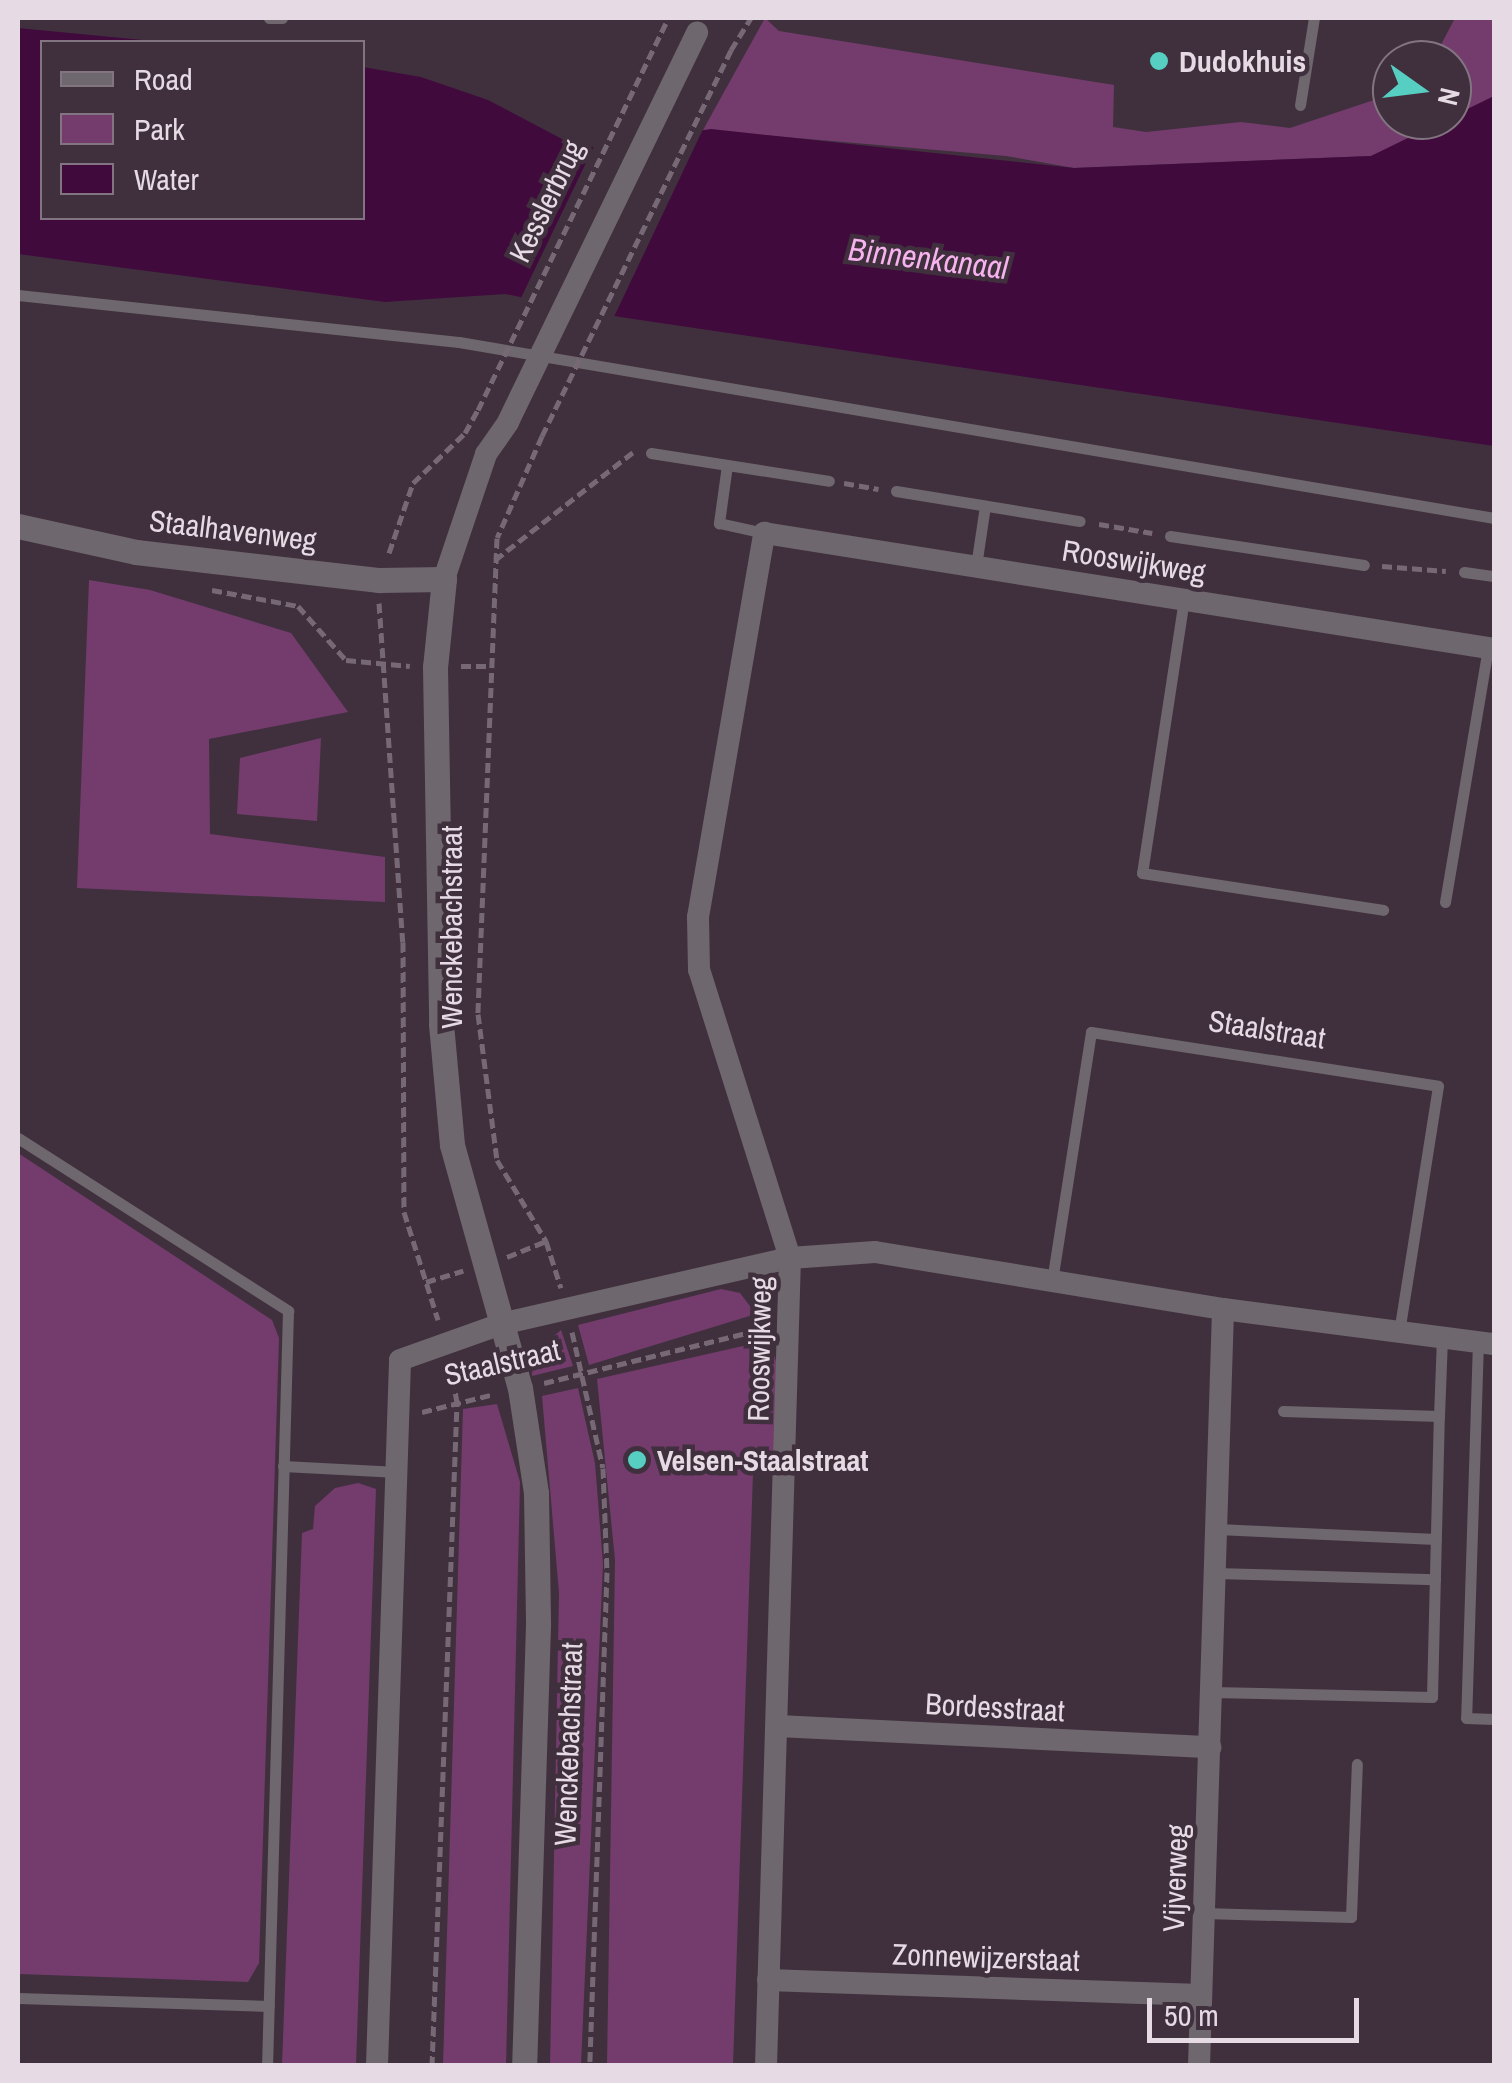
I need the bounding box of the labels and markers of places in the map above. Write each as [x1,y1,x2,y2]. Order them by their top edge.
place label: Dudokhuis [1179,43,1306,79]
marker: Dudokhuis [1148,50,1170,72]
place label: Velsen-Staalstraat [657,1442,868,1478]
marker: Velsen-Staalstraat [626,1449,648,1471]

